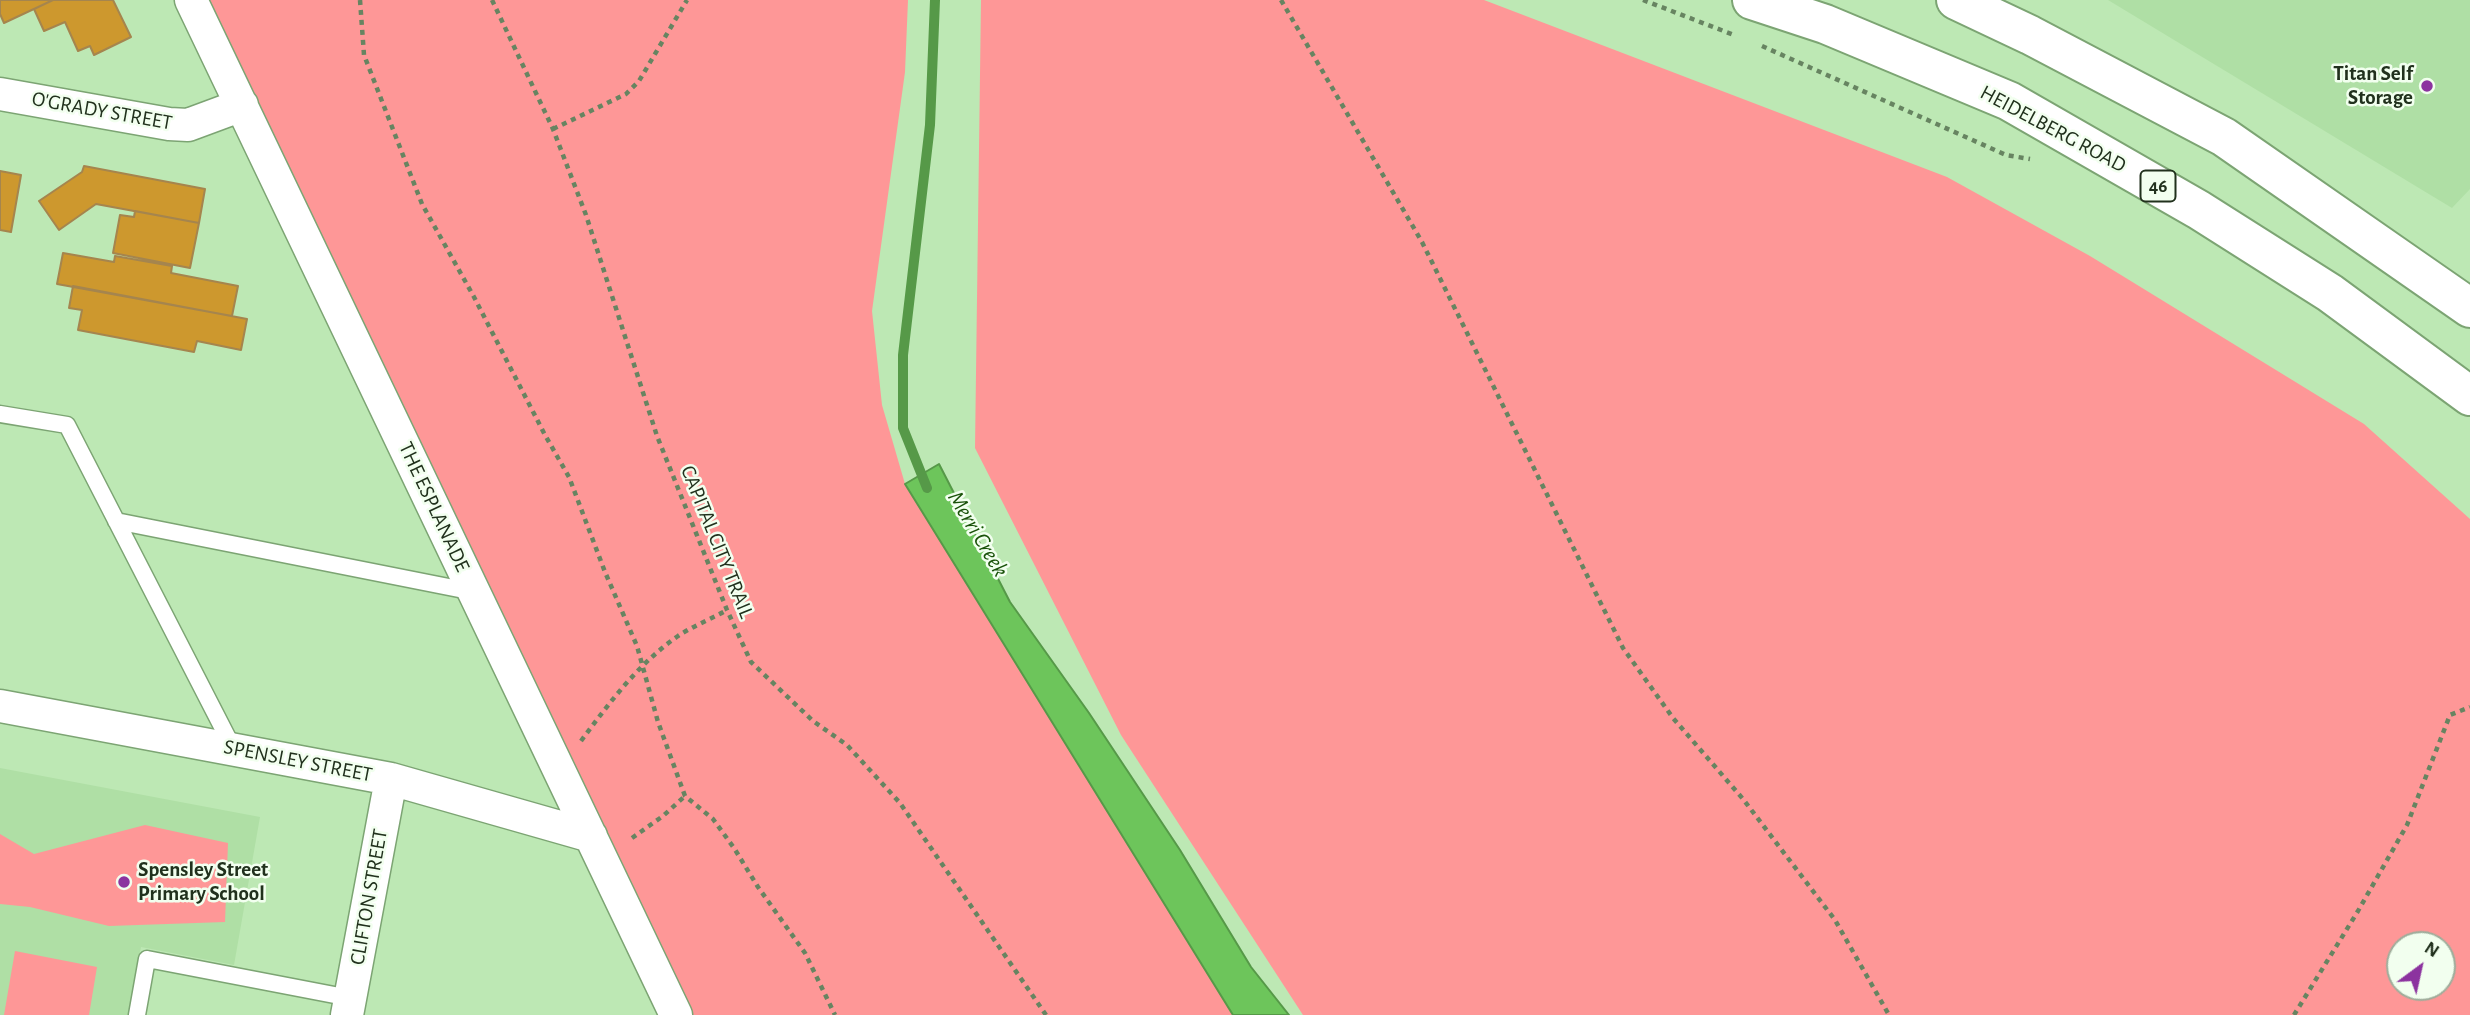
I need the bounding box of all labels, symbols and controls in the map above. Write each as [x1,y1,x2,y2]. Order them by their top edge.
place label: Titan Self Storage [2333,61,2413,111]
marker: Titan Self Storage [2419,78,2435,94]
street label: HEIDELBERG ROAD [1976,80,2130,178]
street label: O'GRADY STREET [30,86,174,136]
road number: 46 [2140,170,2176,202]
street label: THE ESPLANADE [393,438,475,576]
street label: CAPITAL CITY TRAIL [675,462,759,622]
water label: Merri Creek [942,486,1014,582]
street label: SPENSLEY STREET [222,734,374,788]
street label: CLIFTON STREET [345,827,393,967]
place label: Spensley Street Primary School [138,857,268,907]
marker: Spensley Street Primary School [116,874,132,890]
north arrow [2386,931,2456,1001]
text: N [2421,938,2442,961]

